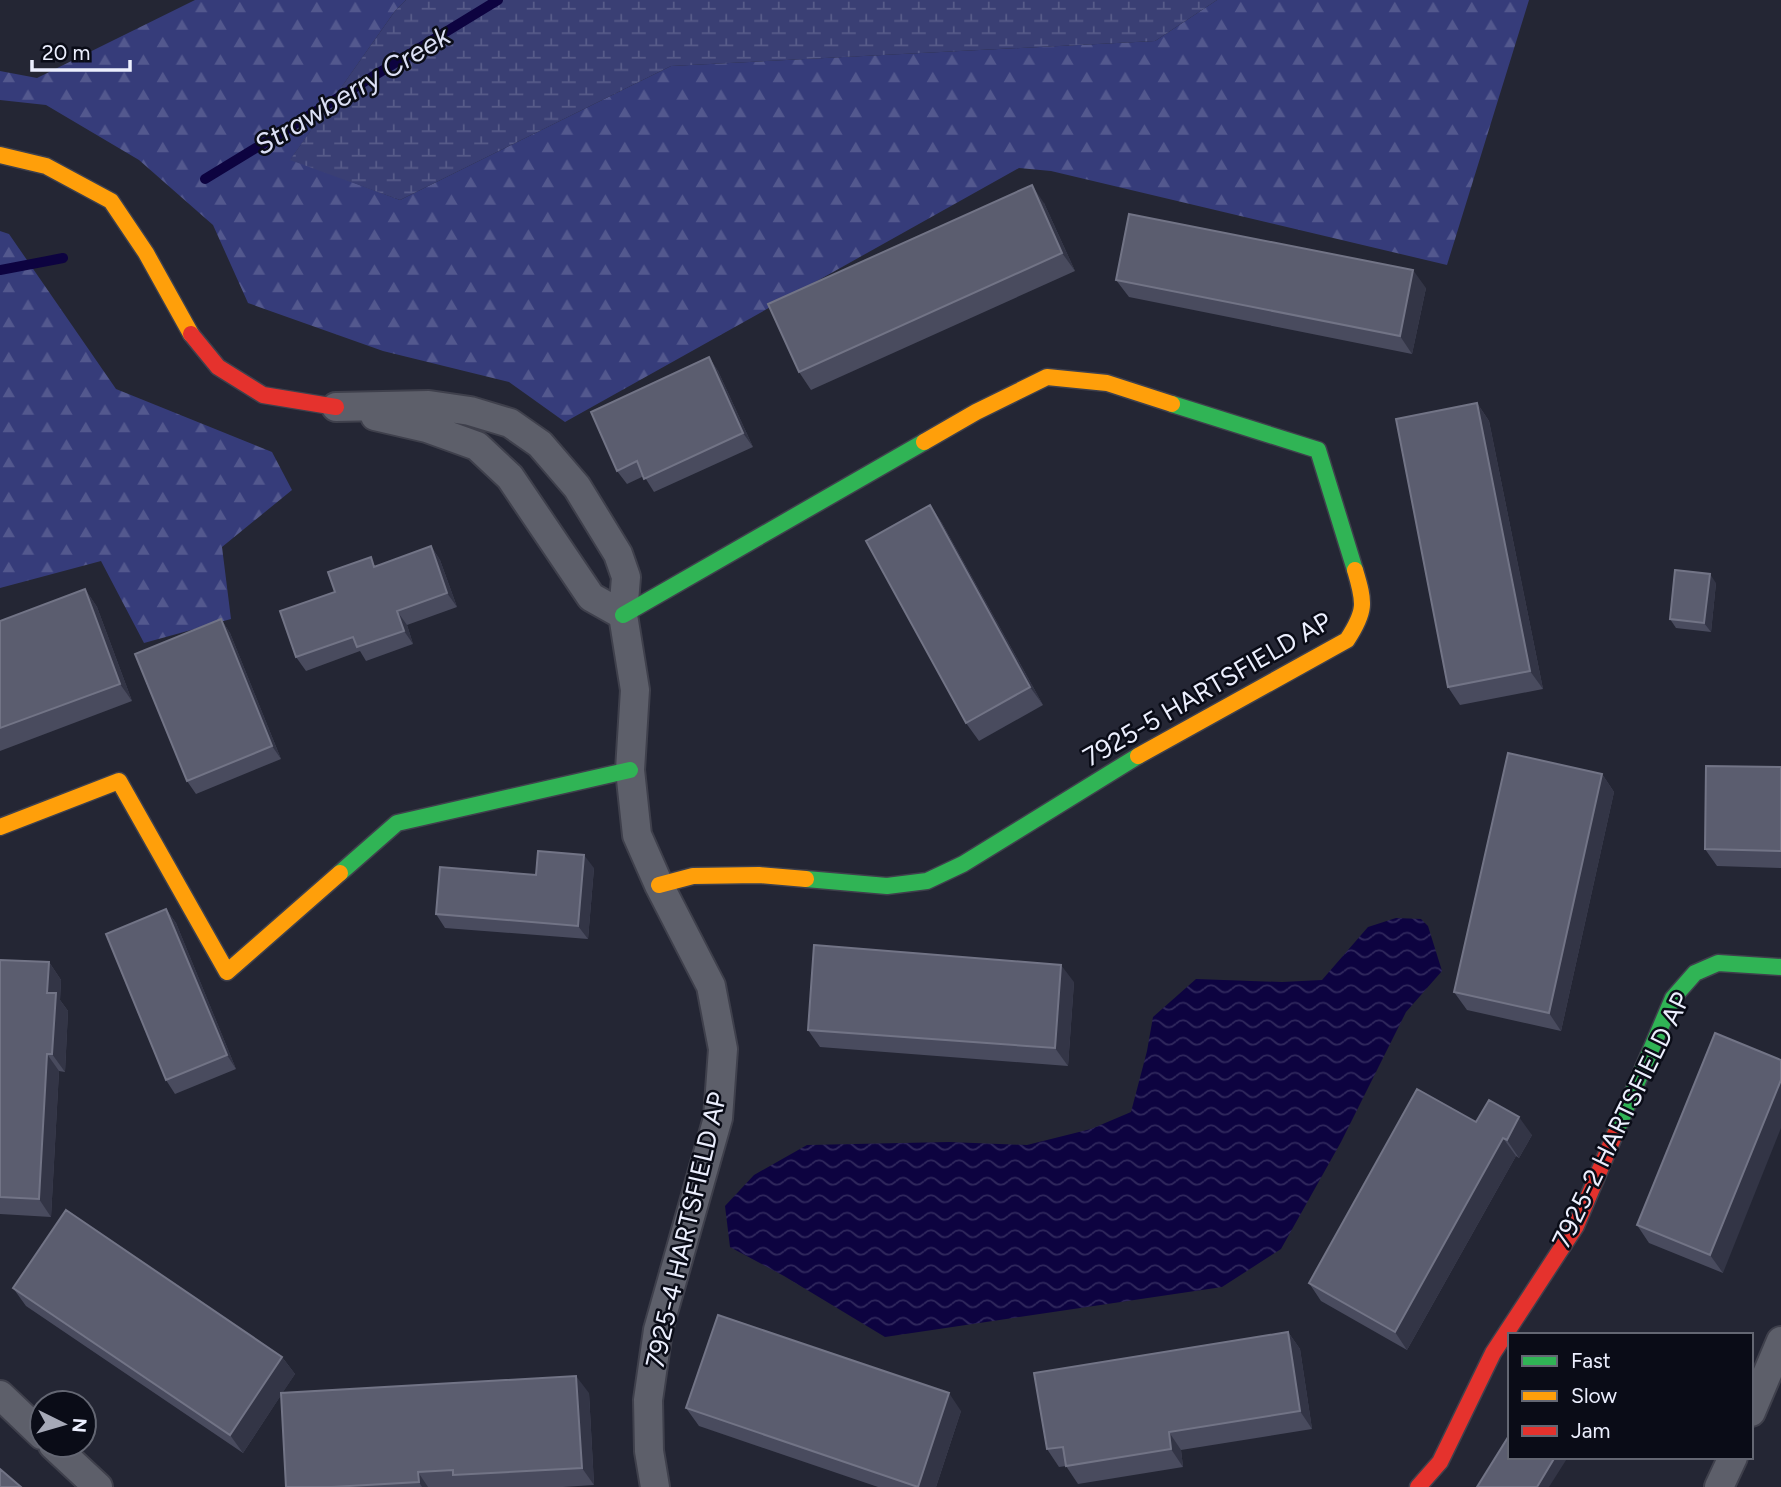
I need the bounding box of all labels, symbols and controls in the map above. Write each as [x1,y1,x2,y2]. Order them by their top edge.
water label: Strawberry Creek [248,17,457,162]
scale bar [32,28,130,72]
text: 20 m [42,40,90,65]
street label: 7925-5 HARTSFIELD AP [1077,605,1337,773]
street label: 7925-2 HARTSFIELD AP [1545,987,1697,1253]
street label: 7925-4 HARTSFIELD AP [639,1089,733,1371]
legend [1508,1333,1753,1459]
text: Fast [1571,1348,1611,1373]
text: Slow [1571,1383,1617,1408]
north arrow [28,1389,98,1459]
text: N [67,1417,92,1434]
text: Jam [1571,1418,1610,1443]

